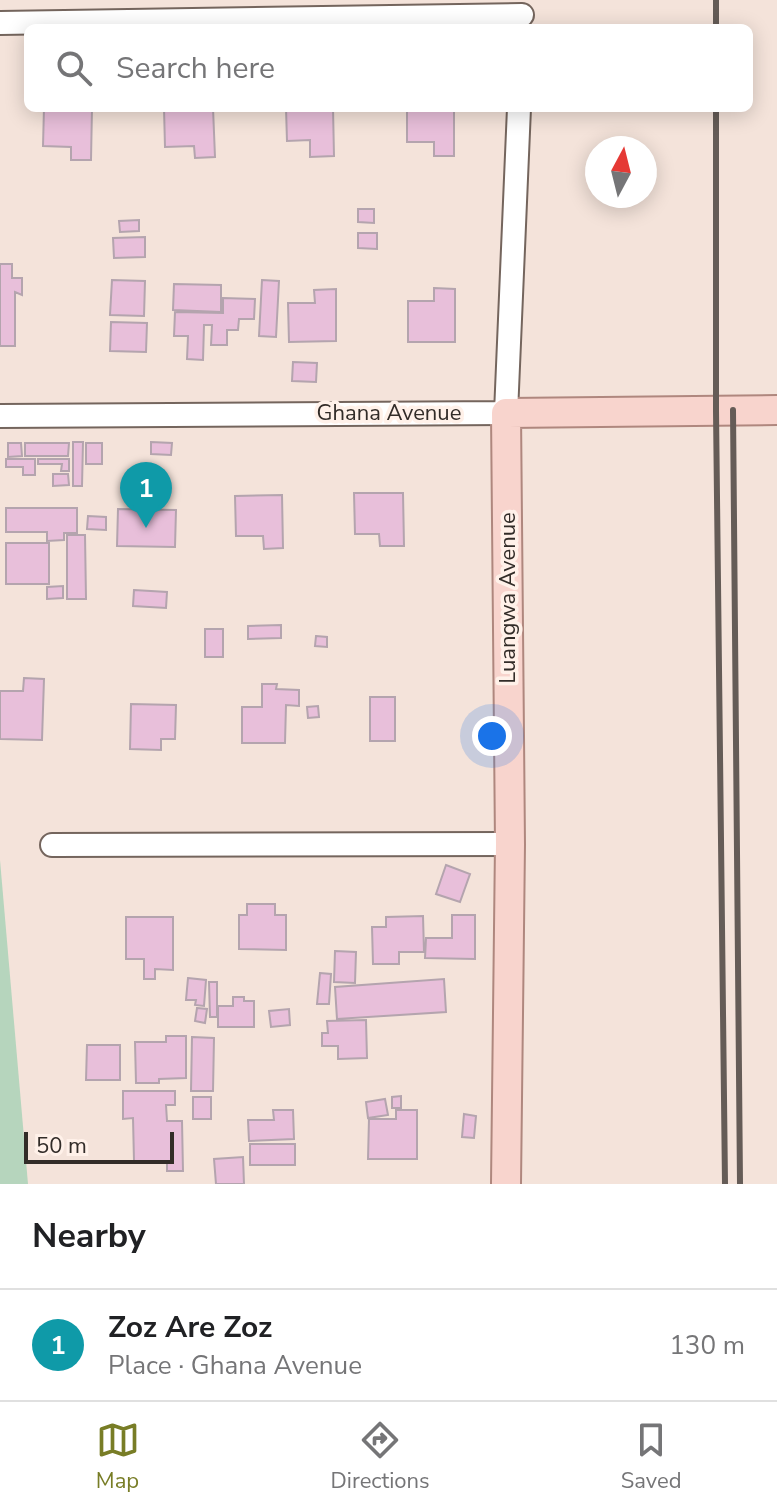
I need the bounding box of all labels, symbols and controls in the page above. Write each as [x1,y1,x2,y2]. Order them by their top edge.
search box [24,24,753,112]
icon: search [52,46,96,90]
text: Search here [116,48,275,89]
north arrow [585,136,657,208]
street label: Ghana Avenue [317,398,461,428]
pin: 1 [120,462,172,528]
street label: Luangwa Avenue [493,512,523,684]
your location [472,716,512,756]
scale bar [24,1128,174,1164]
text: 50 m [36,1131,87,1161]
text: Nearby [32,1213,146,1259]
text: Zoz Are Zoz [108,1307,272,1348]
text: 1 [50,1328,66,1363]
text: 130 m [669,1328,745,1363]
text: Place · Ghana Avenue [108,1348,362,1383]
tab: Map [96,1418,140,1496]
tab: Directions [331,1418,430,1496]
tab: Saved [621,1418,681,1496]

